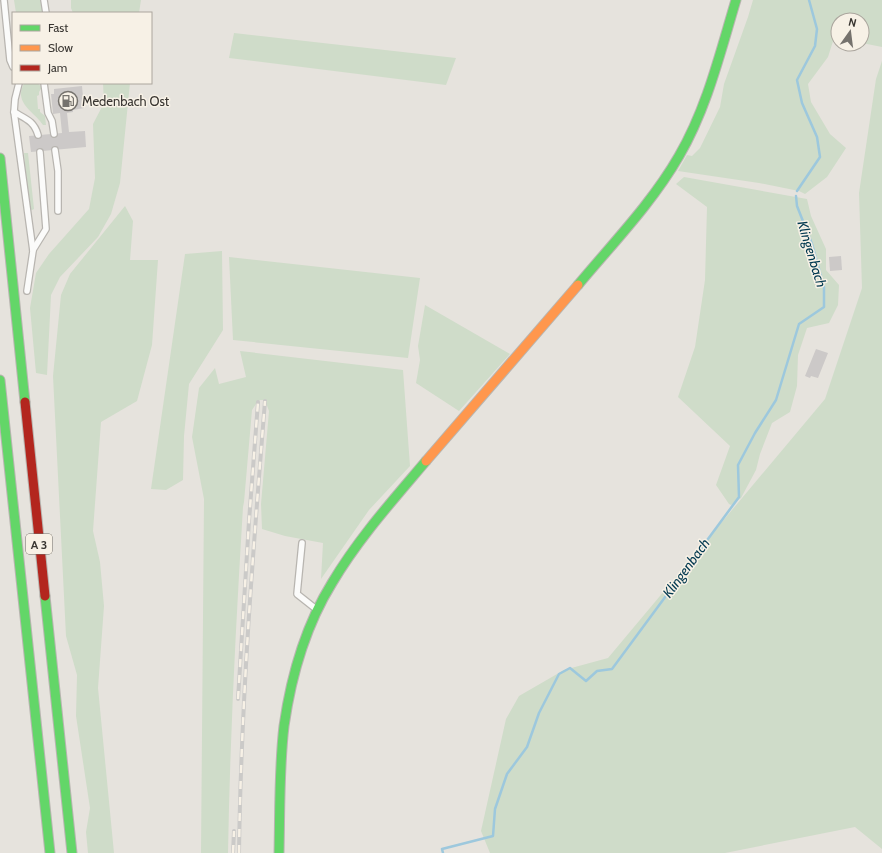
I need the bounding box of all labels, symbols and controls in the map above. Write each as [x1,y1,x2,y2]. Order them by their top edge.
legend [12,12,152,84]
north arrow [830,12,870,52]
text: N [847,15,858,30]
text: Fast [48,20,68,35]
text: Slow [48,40,73,55]
text: Jam [47,60,67,75]
fuel station icon: Medenbach Ost [57,90,79,112]
place label: Medenbach Ost [82,93,170,109]
water label: Klingenbach [793,218,831,290]
road number: A 3 [26,534,52,554]
water label: Klingenbach [658,535,714,601]

